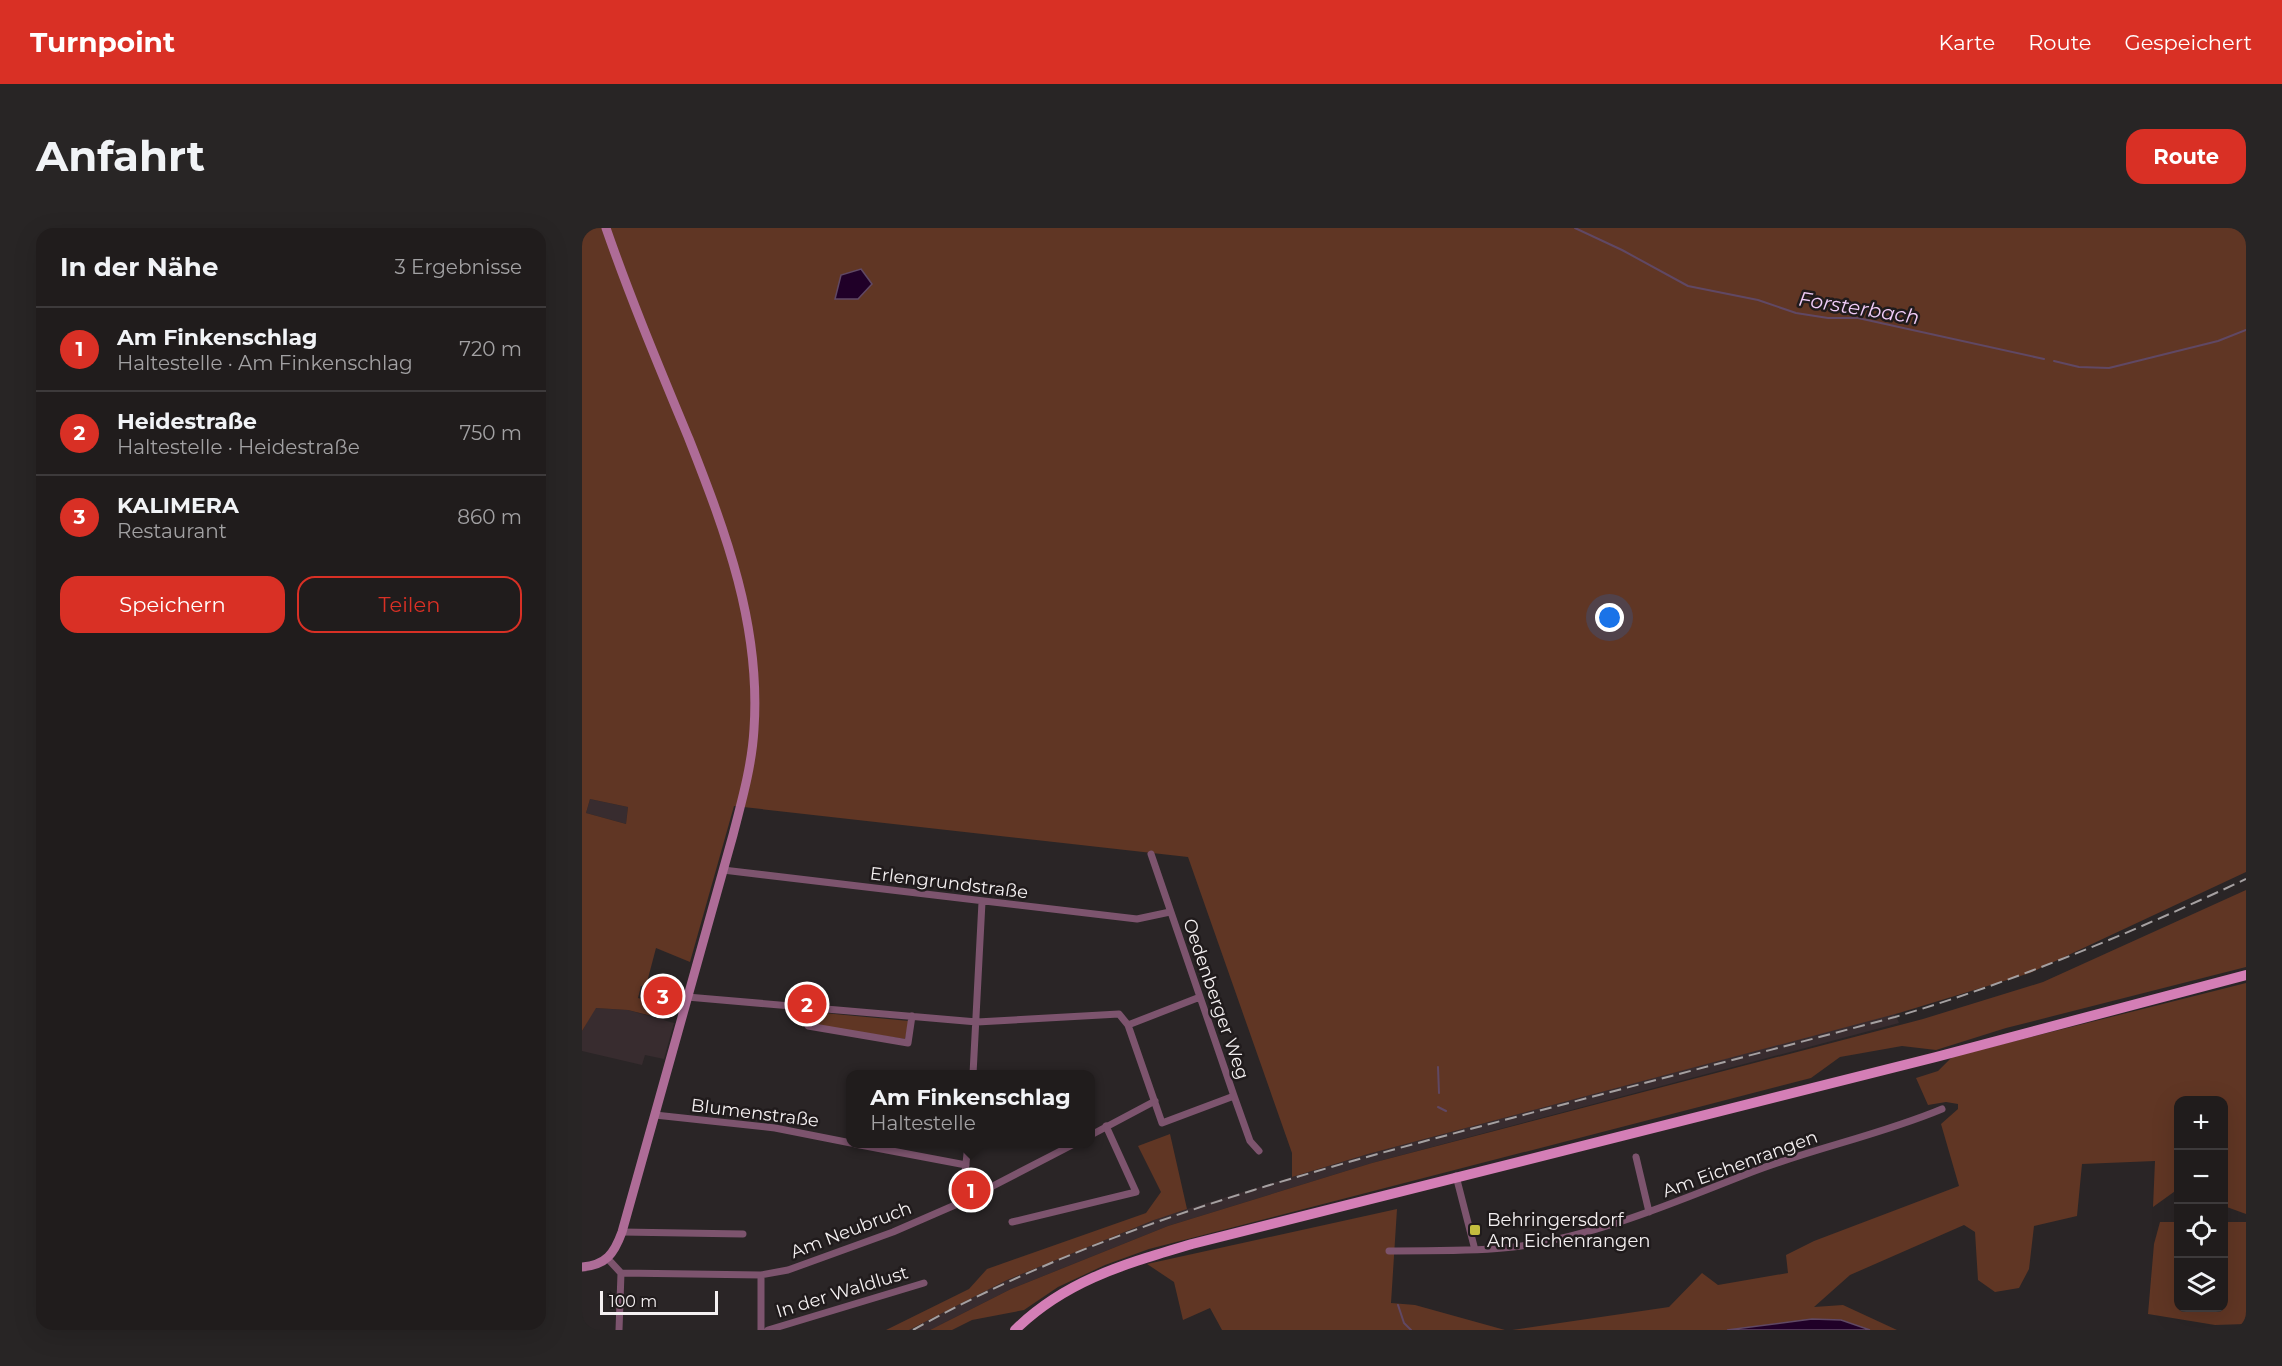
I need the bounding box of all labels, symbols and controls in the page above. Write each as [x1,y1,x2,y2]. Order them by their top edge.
text: Turnpoint [30,25,175,59]
text: Karte [1939,30,1995,55]
text: Route [2028,30,2091,55]
text: Gespeichert [2124,30,2252,55]
button: Route [2126,129,2246,184]
text: Anfahrt [36,130,205,182]
text: In der Nähe [60,251,218,283]
text: 3 Ergebnisse [394,255,522,279]
water label: Forsterbach [1797,287,1921,329]
text: Am Finkenschlag [117,324,318,351]
text: 1 [76,337,83,361]
text: 720 m [459,337,522,361]
text: Haltestelle · Am Finkenschlag [117,351,413,375]
text: Heidestraße [117,408,257,435]
text: 2 [74,421,85,445]
text: 750 m [460,421,522,445]
text: Haltestelle · Heidestraße [117,435,360,459]
text: KALIMERA [117,492,239,519]
text: 3 [74,505,85,529]
text: 860 m [457,505,522,529]
text: Restaurant [117,519,227,543]
button: Speichern [60,576,285,633]
button: Teilen [297,576,522,633]
your location [1595,603,1624,632]
street label: Erlengrundstraße [869,862,1029,904]
street label: Oedenberger Weg [1178,916,1254,1082]
pin: 3 [644,974,682,1018]
pin: 2 [788,982,826,1026]
popup [846,1070,1095,1148]
text: Am Finkenschlag [870,1084,1071,1111]
street label: Blumenstraße [690,1094,820,1132]
map controls [2174,1096,2228,1312]
button: + [2174,1096,2228,1150]
text: Haltestelle [870,1111,976,1135]
street label: Am Eichenrangen [1659,1126,1821,1202]
button: − [2174,1150,2228,1204]
pin: 1 [952,1168,990,1212]
street label: Am Neubruch [787,1197,915,1263]
button: locate [2174,1204,2228,1258]
place label: Behringersdorf Am Eichenrangen [1487,1209,1650,1252]
marker: Behringersdorf Am Eichenrangen [1468,1223,1482,1237]
button: layers [2174,1258,2228,1312]
street label: In der Waldlust [773,1261,911,1323]
scale bar [600,1288,718,1316]
text: 100 m [609,1292,657,1311]

